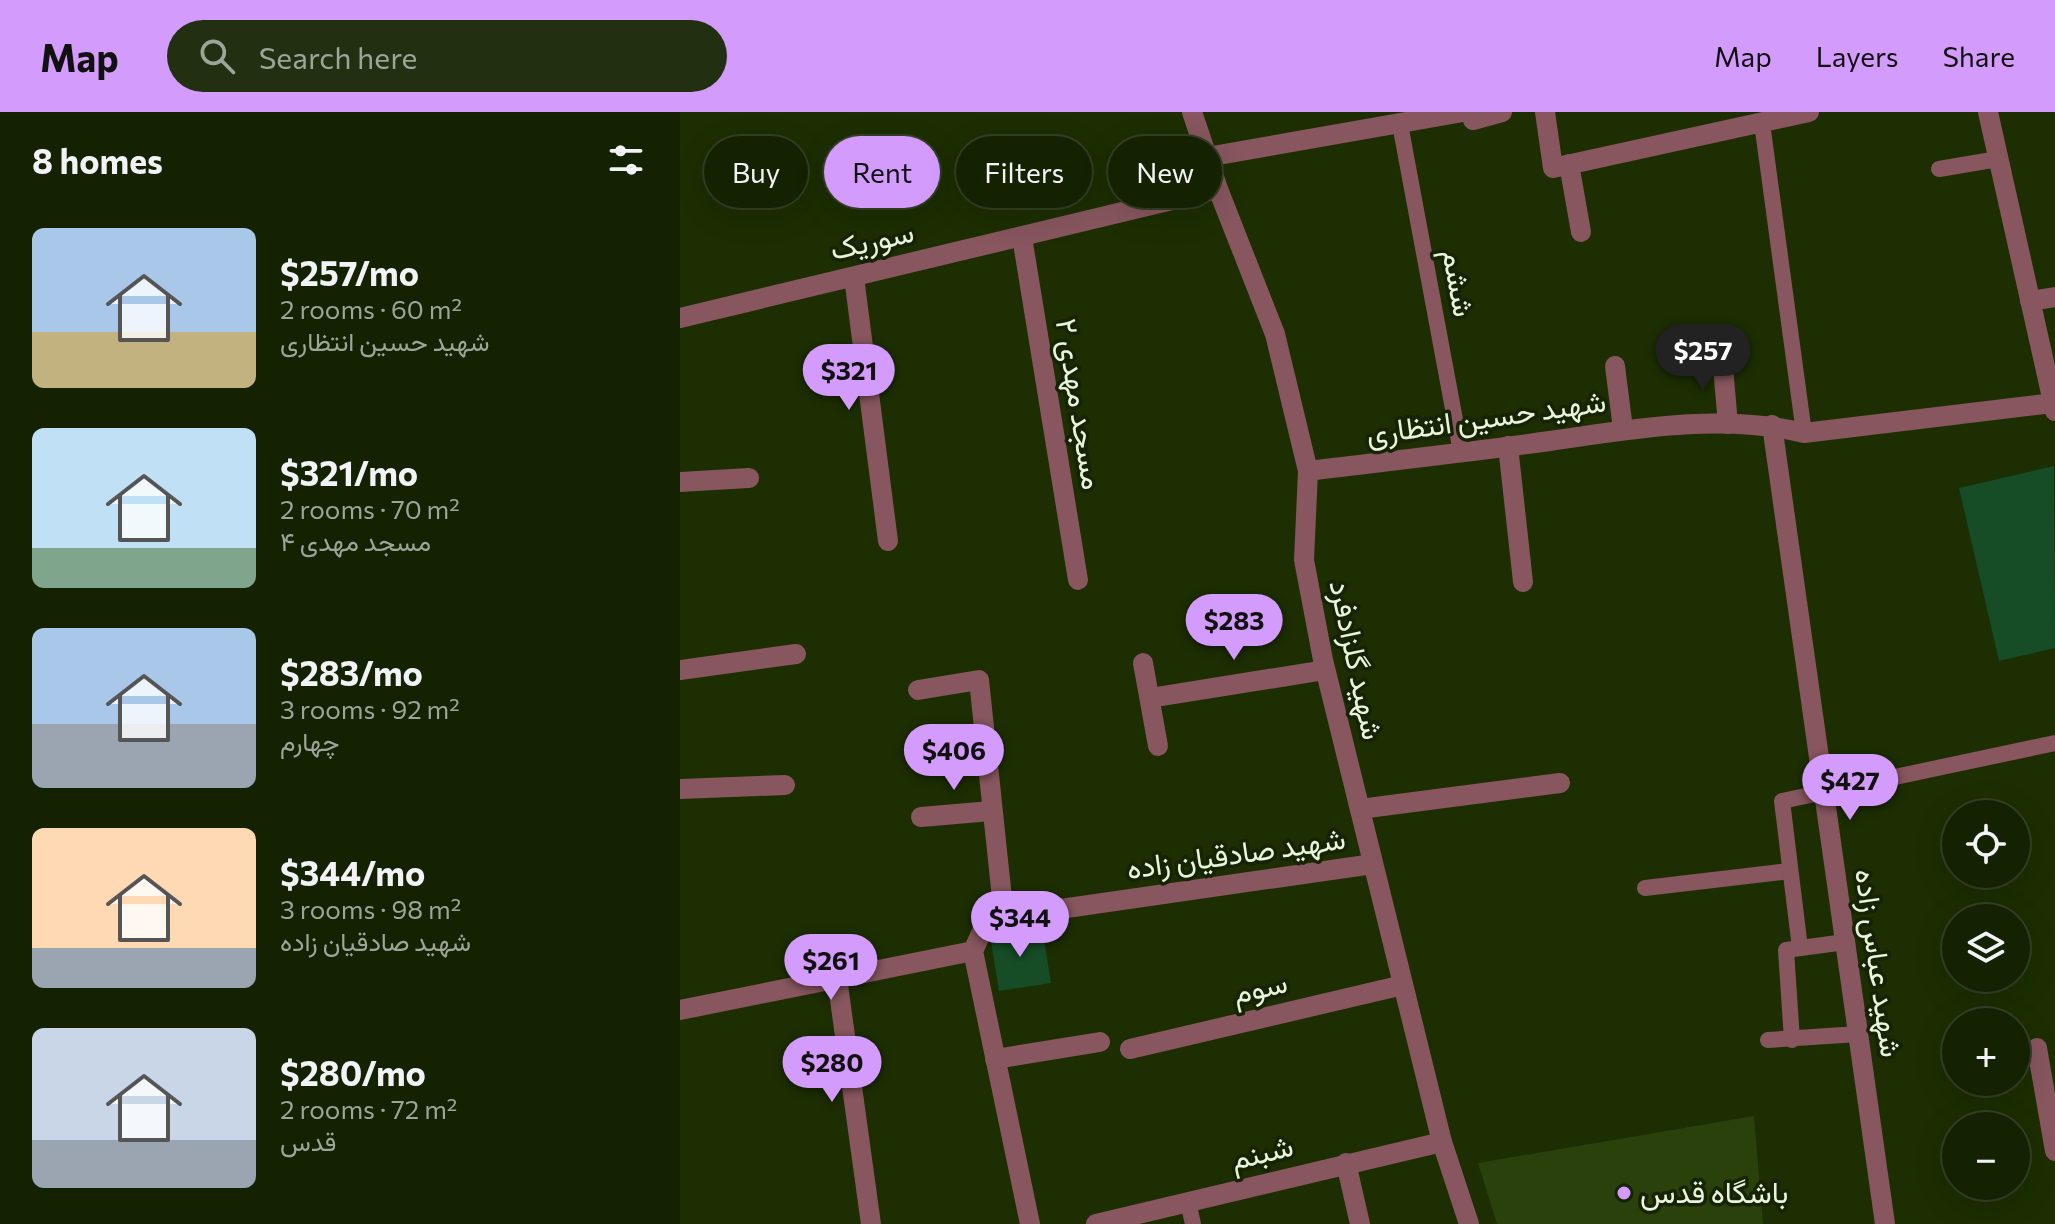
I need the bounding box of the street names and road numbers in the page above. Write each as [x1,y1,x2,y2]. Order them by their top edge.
street label: سوریک [826,211,917,268]
street label: ششم [1433,246,1485,320]
street label: مسجد مهدی ۲ [1048,315,1113,492]
street label: شهید حسین انتظاری [1363,380,1608,453]
street label: شهید گلزادفرد [1322,576,1393,743]
street label: شهید صادقیان زاده [1124,818,1348,887]
street label: شهید عباس زاده [1847,866,1912,1059]
street label: سوم [1229,961,1291,1013]
street label: شبنم [1226,1125,1297,1179]

